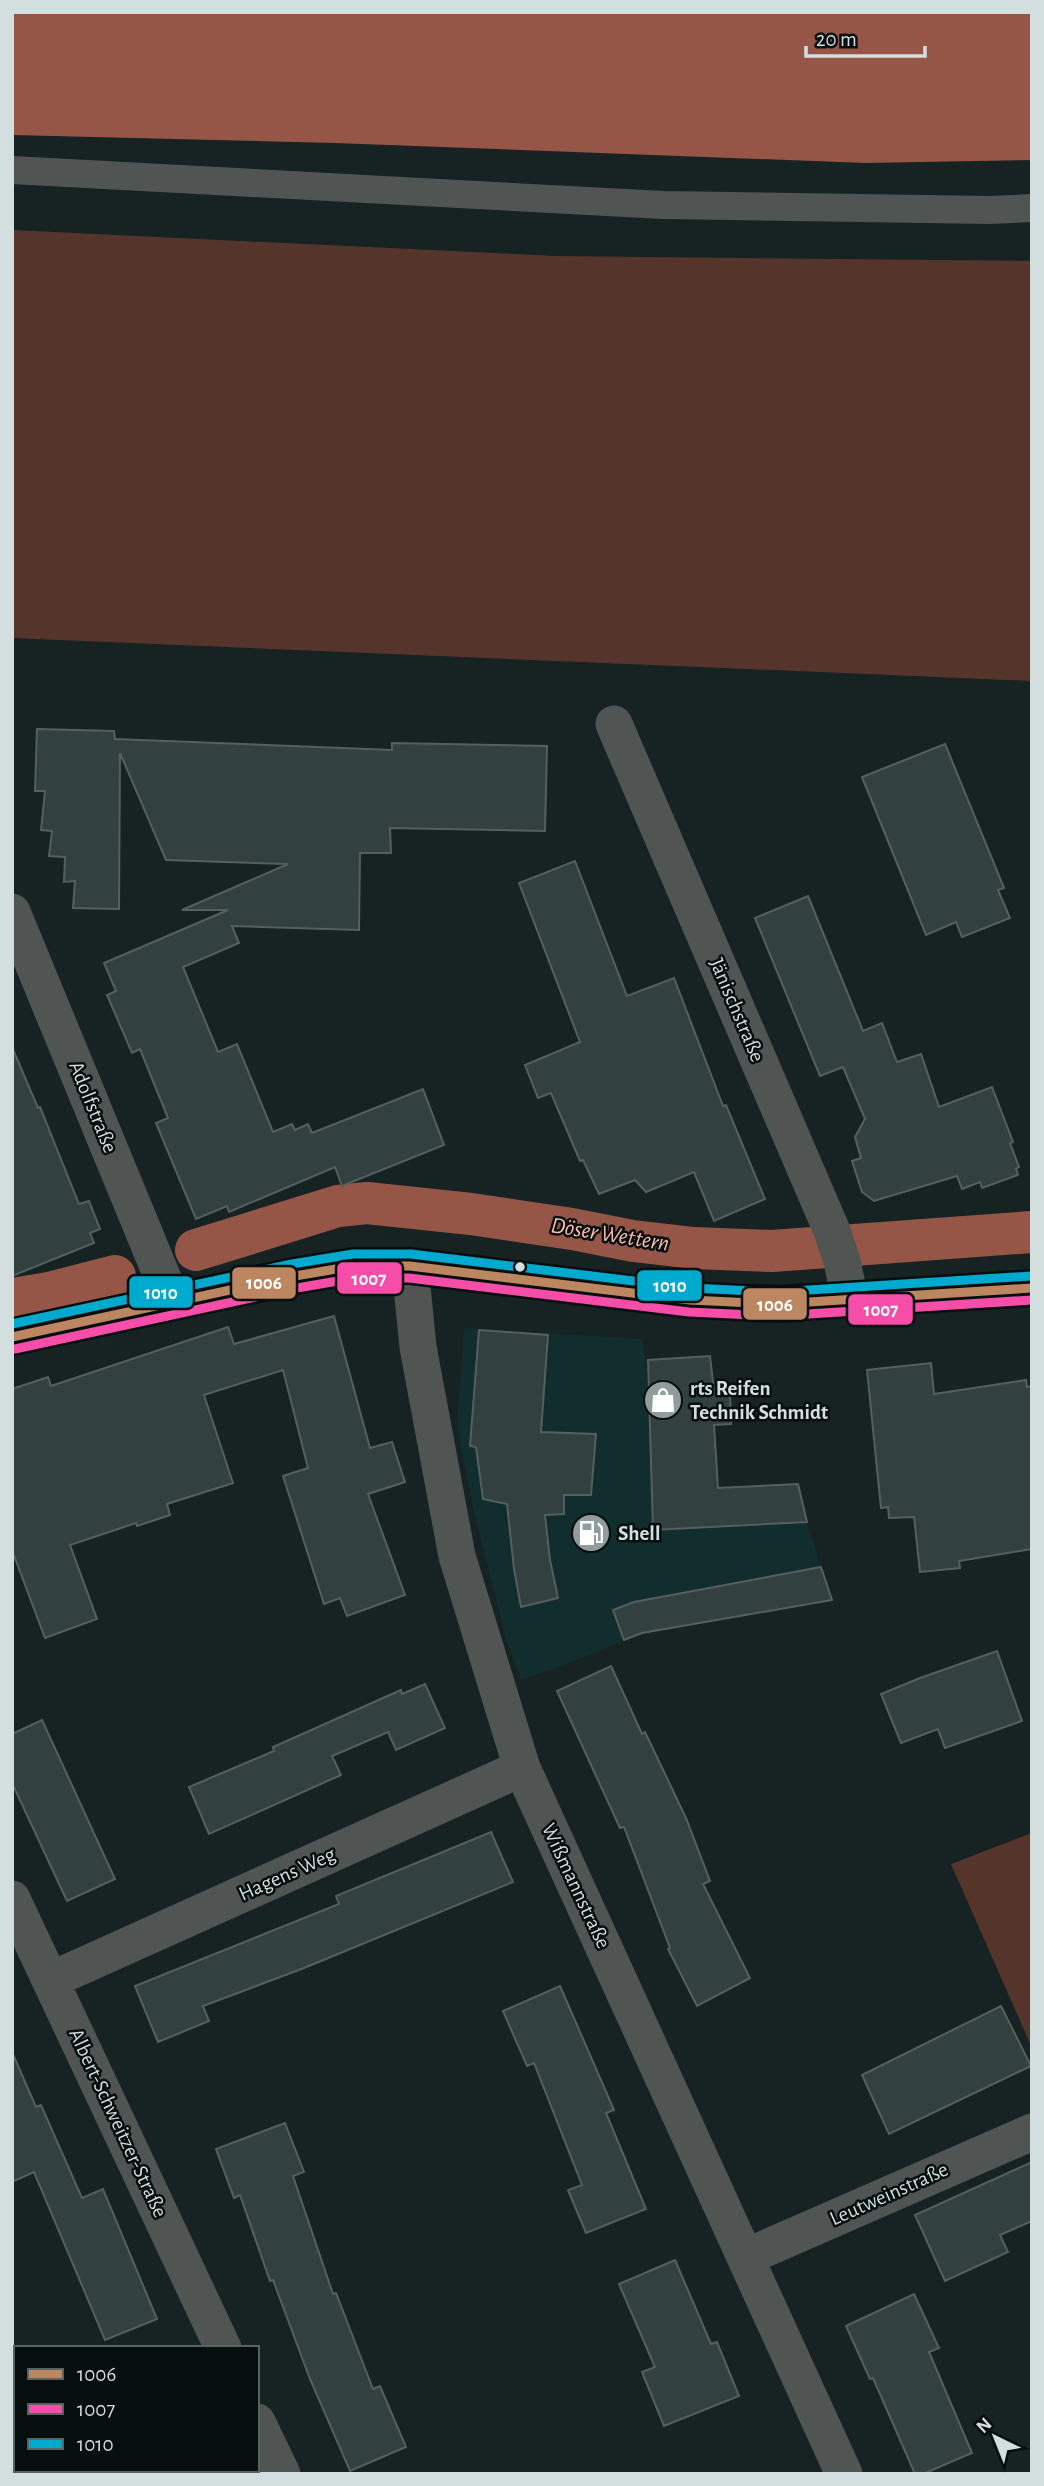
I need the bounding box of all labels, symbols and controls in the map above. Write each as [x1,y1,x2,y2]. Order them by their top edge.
scale bar [806,14,925,58]
text: 20 m [816,29,857,50]
street label: Jänischstraße [706,955,768,1065]
street label: Adolfstraße [65,1058,121,1156]
water label: Döser Wettern [549,1214,671,1256]
unlabelled marker [513,1260,527,1274]
line badge: 1007 [336,1261,403,1295]
line badge: 1006 [231,1266,297,1300]
line badge: 1010 [636,1269,703,1302]
text: 1007 [352,1270,386,1289]
text: 1006 [246,1274,282,1293]
line badge: 1010 [128,1275,194,1309]
text: 1010 [653,1277,687,1296]
text: 1010 [144,1284,178,1303]
line badge: 1006 [742,1287,808,1321]
line badge: 1007 [847,1293,914,1326]
text: 1006 [757,1296,793,1315]
text: 1007 [864,1301,898,1320]
place label: rts Reifen Technik Schmidt [690,1378,828,1423]
shop icon: rts Reifen Technik Schmidt [642,1379,684,1421]
fuel station icon: Shell [570,1512,612,1554]
place label: Shell [618,1523,660,1544]
street label: Wißmannstraße [538,1820,614,1952]
street label: Hagens Weg [236,1843,339,1905]
street label: Albert-Schweitzer-Straße [65,2025,171,2221]
street label: Leutweinstraße [827,2159,951,2229]
legend [14,2346,259,2472]
text: 1006 [77,2364,116,2385]
text: 1007 [77,2399,115,2420]
north arrow [960,2402,1030,2472]
text: N [973,2414,996,2437]
text: 1010 [77,2434,114,2455]

